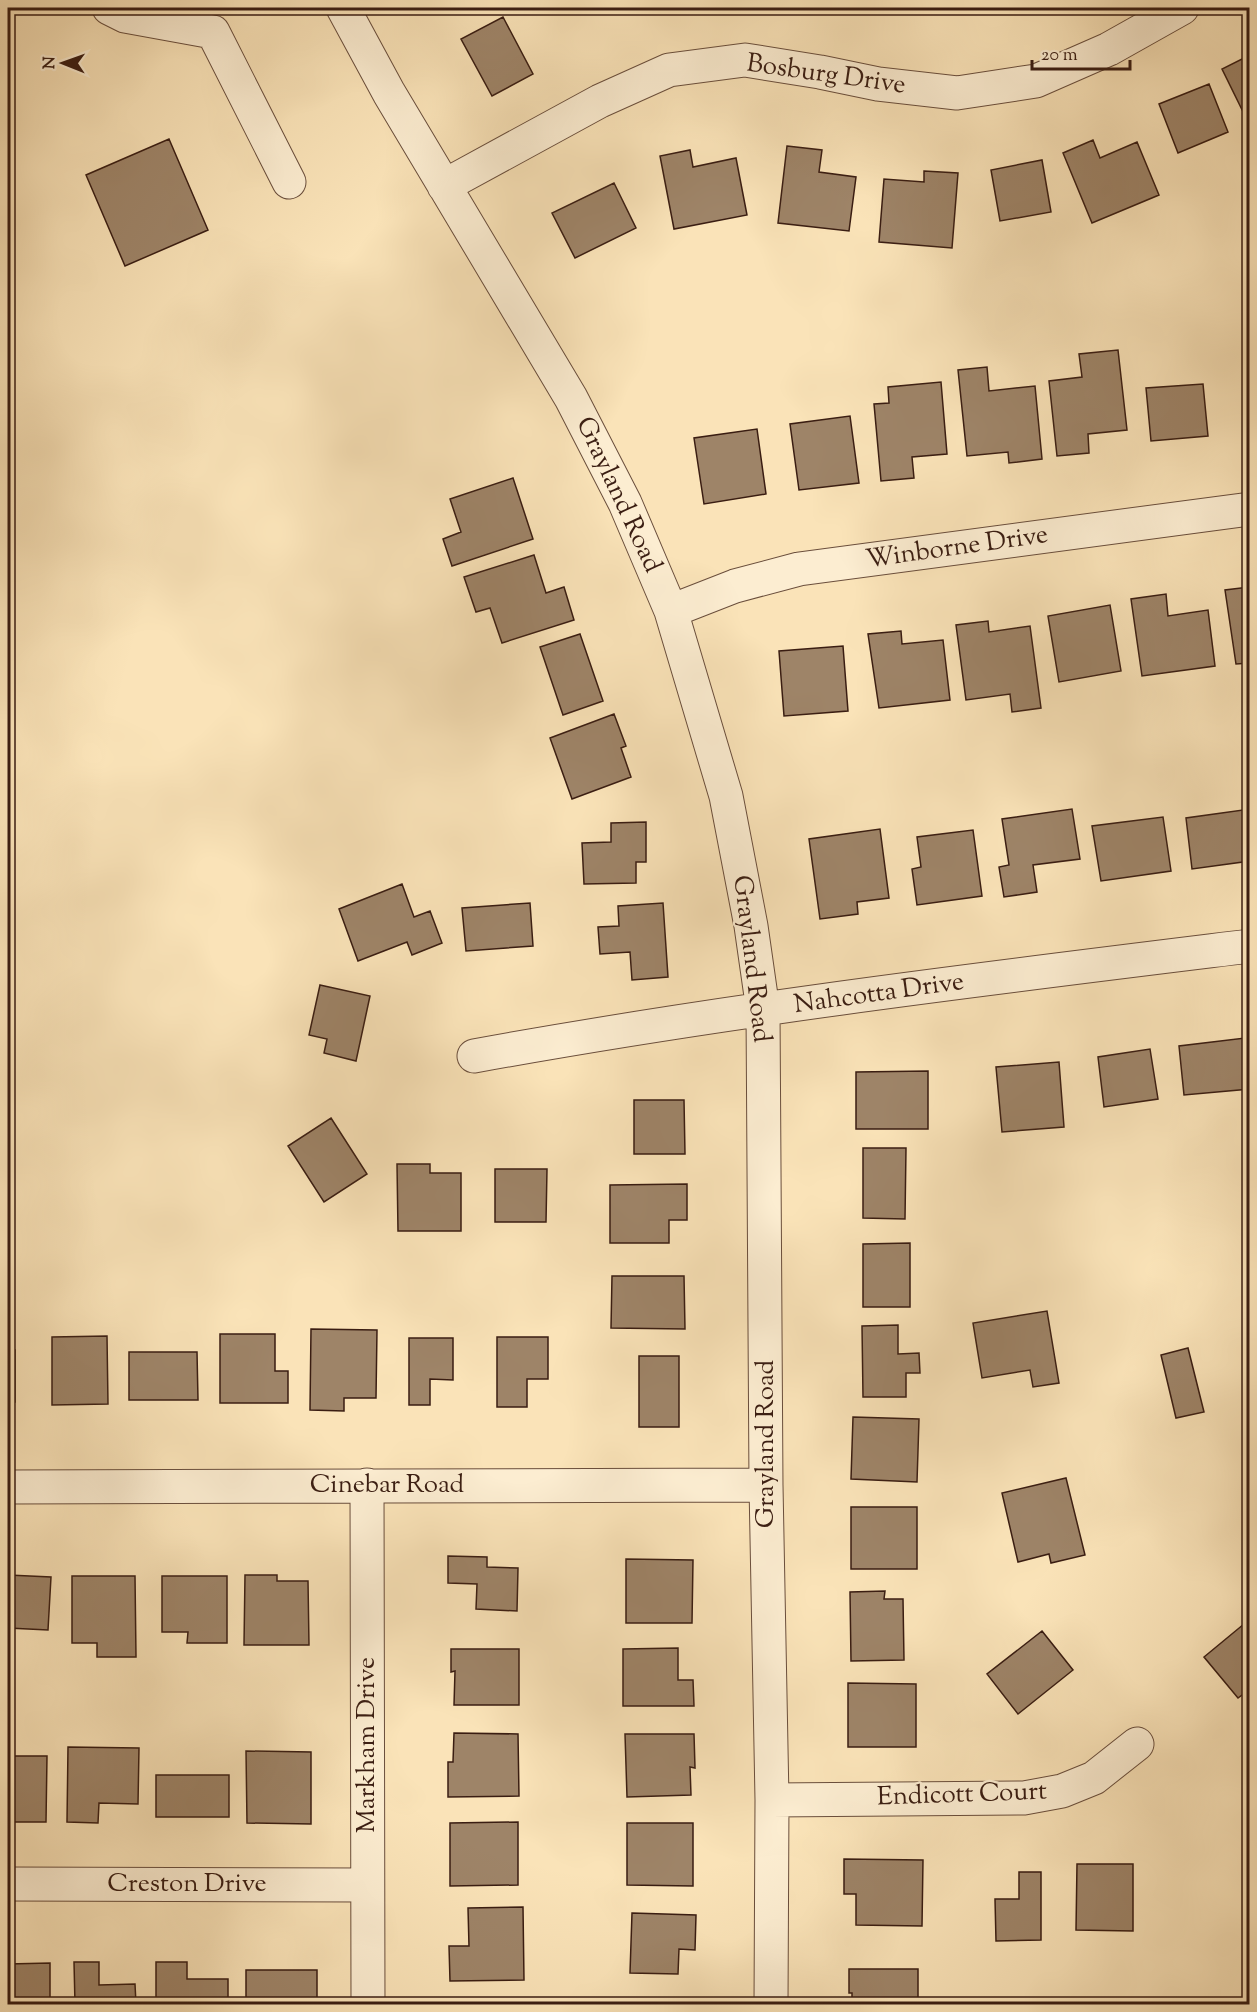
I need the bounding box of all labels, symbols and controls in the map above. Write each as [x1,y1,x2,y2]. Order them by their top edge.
north arrow [33,33,93,93]
scale bar [1032,33,1130,71]
text: 20 m [1041,43,1078,69]
street label: Bosburg Drive [744,46,908,104]
text: N [39,56,62,69]
street label: Grayland Road [566,411,670,579]
street label: Winborne Drive [864,517,1050,579]
street label: Grayland Road [722,873,780,1045]
street label: Nahcotta Drive [792,964,966,1024]
street label: Grayland Road [748,1359,785,1528]
street label: Cinebar Road [310,1467,465,1504]
street label: Markham Drive [349,1657,386,1833]
street label: Endicott Court [876,1774,1048,1816]
street label: Creston Drive [107,1866,267,1903]

